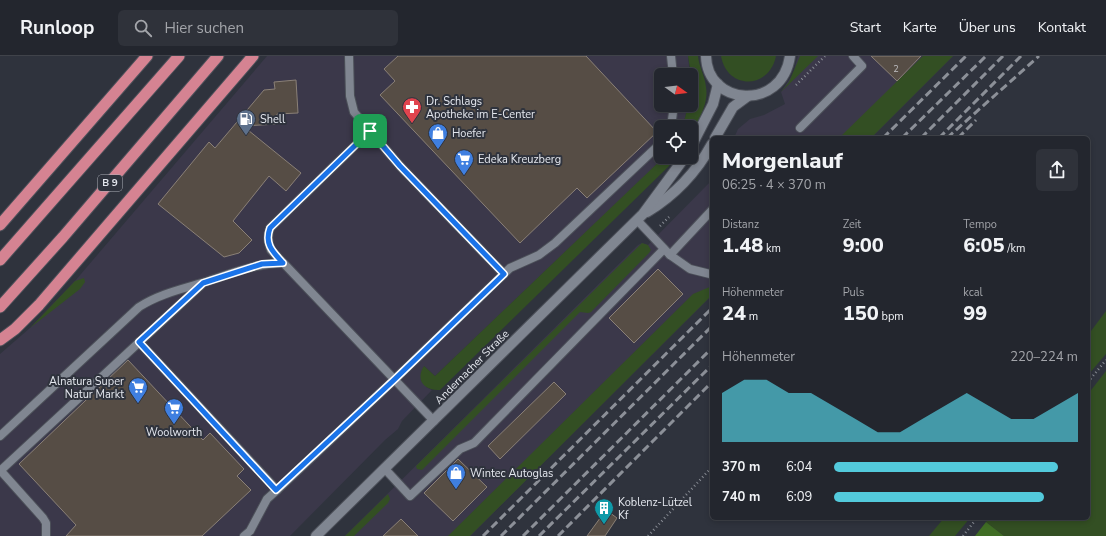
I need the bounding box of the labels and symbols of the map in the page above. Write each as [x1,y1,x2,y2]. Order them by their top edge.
house number: 2 [893,63,899,75]
north arrow [654,68,698,112]
place label: Dr. Schlags Apotheke im E-Center [426,94,535,122]
pharmacy icon: Dr. Schlags Apotheke im E-Center [401,96,423,124]
fuel station icon: Shell [235,108,257,136]
place label: Shell [260,112,286,127]
pin [353,114,387,148]
shop icon: Hoefer [427,122,449,150]
place label: Hoefer [452,126,486,141]
supermarket icon: Edeka Kreuzberg [453,148,475,176]
place label: Edeka Kreuzberg [478,152,561,167]
road number: B 9 [98,175,122,191]
street label: Andernacher Straße [432,326,513,407]
place label: Alnatura Super Natur Markt [49,374,124,402]
supermarket icon: Alnatura Super Natur Markt [127,376,149,404]
supermarket icon: Woolworth [163,397,185,425]
place label: Woolworth [146,425,202,440]
shop icon: Wintec Autoglas [445,462,467,490]
place label: Wintec Autoglas [470,466,553,481]
place label: Koblenz-Lützel Kf [618,495,693,523]
building icon: Koblenz-Lützel Kf [593,497,615,525]

